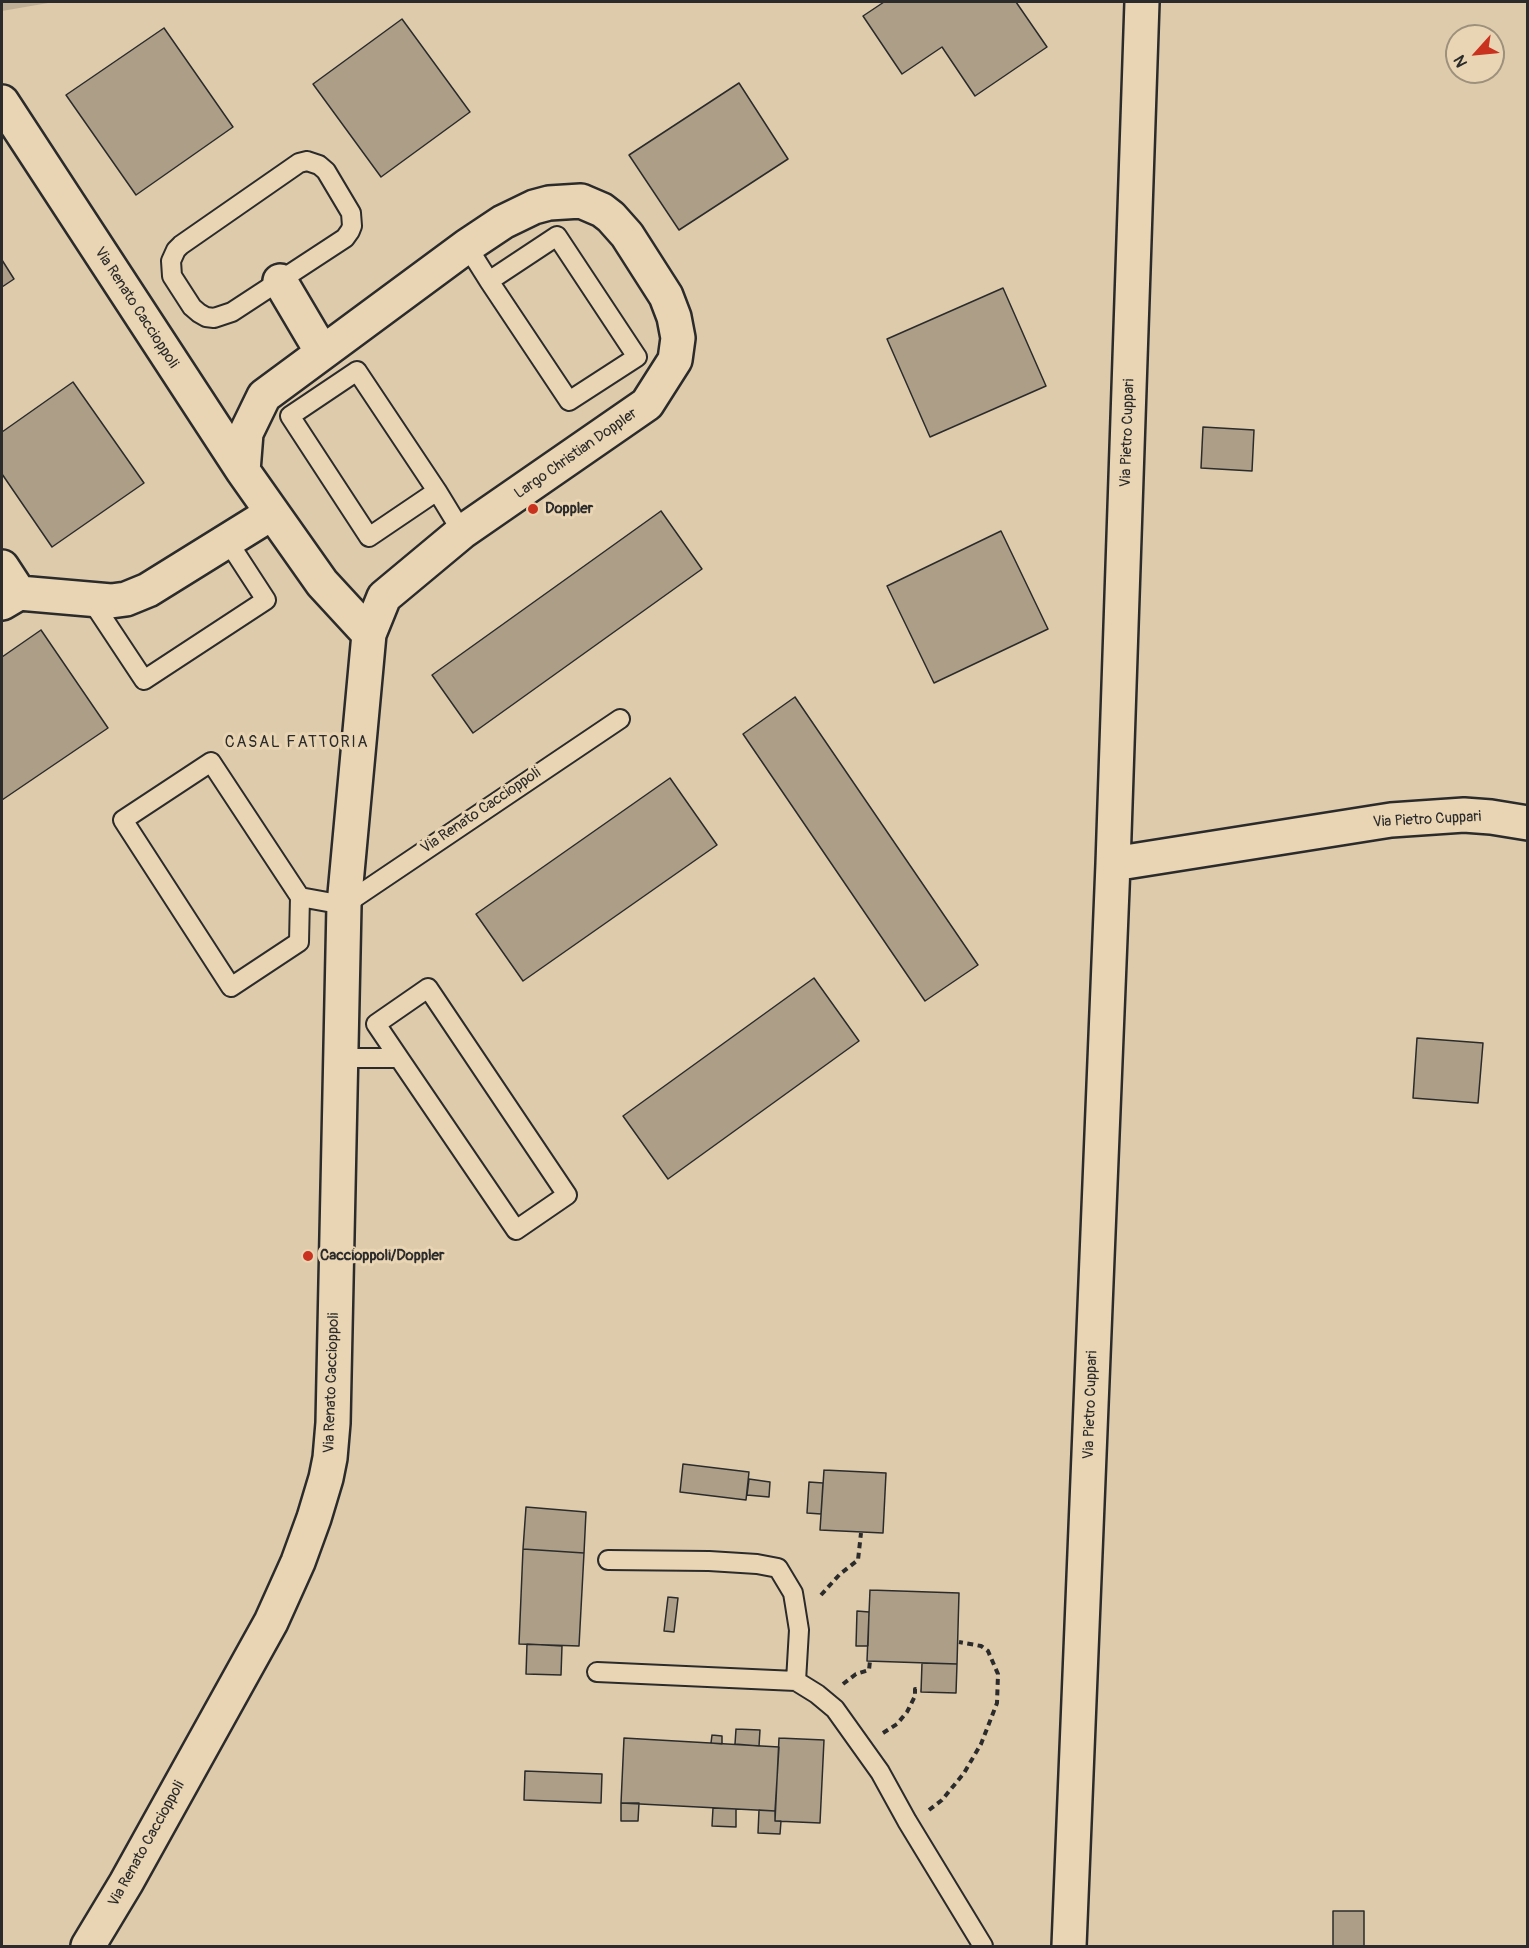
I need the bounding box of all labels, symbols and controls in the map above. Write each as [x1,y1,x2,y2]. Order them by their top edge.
north arrow [1445,24,1505,84]
text: N [1449,52,1472,71]
street label: Via Renato Caccioppoli [90,244,182,372]
street label: Via Pietro Cuppari [1117,378,1139,488]
street label: Largo Christian Doppler [511,405,641,503]
place label: Doppler [545,500,593,518]
marker: Doppler [526,502,540,516]
district label: CASAL FATTORIA [225,733,369,753]
street label: Via Renato Caccioppoli [418,764,544,858]
street label: Via Pietro Cuppari [1372,808,1482,832]
place label: Caccioppoli/Doppler [320,1247,444,1265]
marker: Caccioppoli/Doppler [301,1249,315,1263]
street label: Via Renato Caccioppoli [321,1312,343,1454]
street label: Via Pietro Cuppari [1080,1350,1102,1460]
street label: Via Renato Caccioppoli [105,1778,189,1910]

